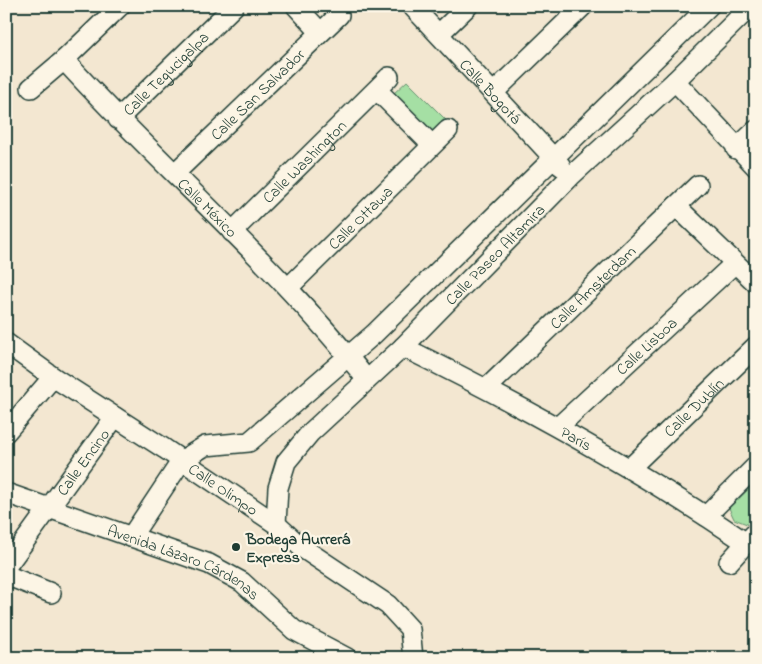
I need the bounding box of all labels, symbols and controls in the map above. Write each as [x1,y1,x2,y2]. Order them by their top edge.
street label: Calle Tegucigalpa [118,27,215,122]
street label: Calle San Salvador [206,44,311,147]
street label: Calle Bogotá [453,54,526,130]
street label: Calle Washington [258,115,353,210]
street label: Calle México [171,173,242,244]
street label: Calle Ottawa [323,181,399,256]
street label: Calle Paseo Altamira [440,199,551,312]
street label: Calle Amsterdam [545,241,642,336]
street label: Calle Lisboa [611,312,684,382]
street label: Calle Dublín [659,373,730,443]
street label: París [555,421,596,458]
street label: Calle Encino [51,424,117,502]
street label: Calle Olimpo [183,458,262,523]
street label: Avenida Lázaro Cárdenas [104,519,264,607]
place label: Bodega Aurrerá Express [245,528,351,570]
marker: Bodega Aurrerá Express [230,541,242,553]

